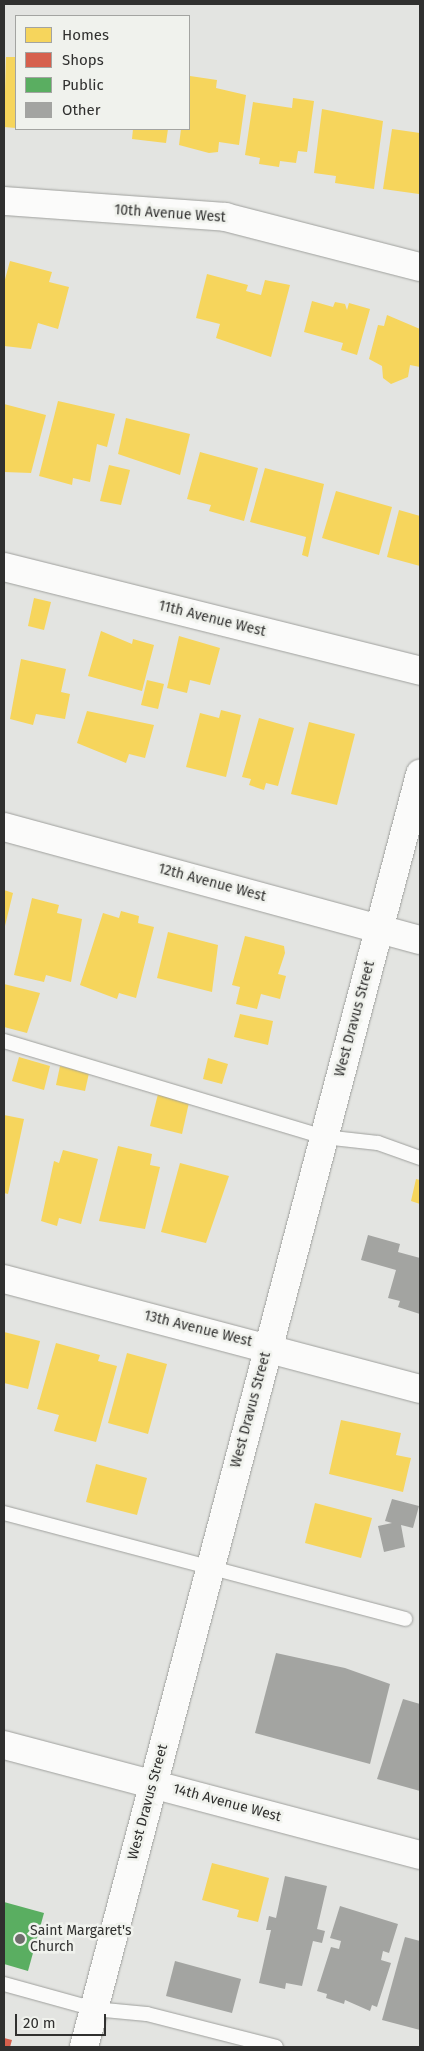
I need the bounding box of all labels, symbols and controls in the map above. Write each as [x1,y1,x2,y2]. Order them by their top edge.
legend [15,15,190,130]
text: Homes [62,26,109,44]
text: Shops [62,51,104,69]
text: Public [62,76,104,94]
text: Other [62,101,101,119]
street label: 10th Avenue West [114,202,226,226]
street label: 11th Avenue West [157,598,267,640]
street label: 12th Avenue West [156,861,268,905]
street label: West Dravus Street [331,959,379,1079]
street label: 13th Avenue West [142,1307,254,1351]
street label: West Dravus Street [227,1350,275,1470]
street label: West Dravus Street [124,1742,172,1862]
street label: 14th Avenue West [171,1780,283,1826]
place label: Saint Margaret's Church [30,1923,131,1955]
marker: Saint Margaret's Church [14,1933,26,1945]
scale bar [18,2004,109,2036]
text: 20 m [23,2014,56,2032]

